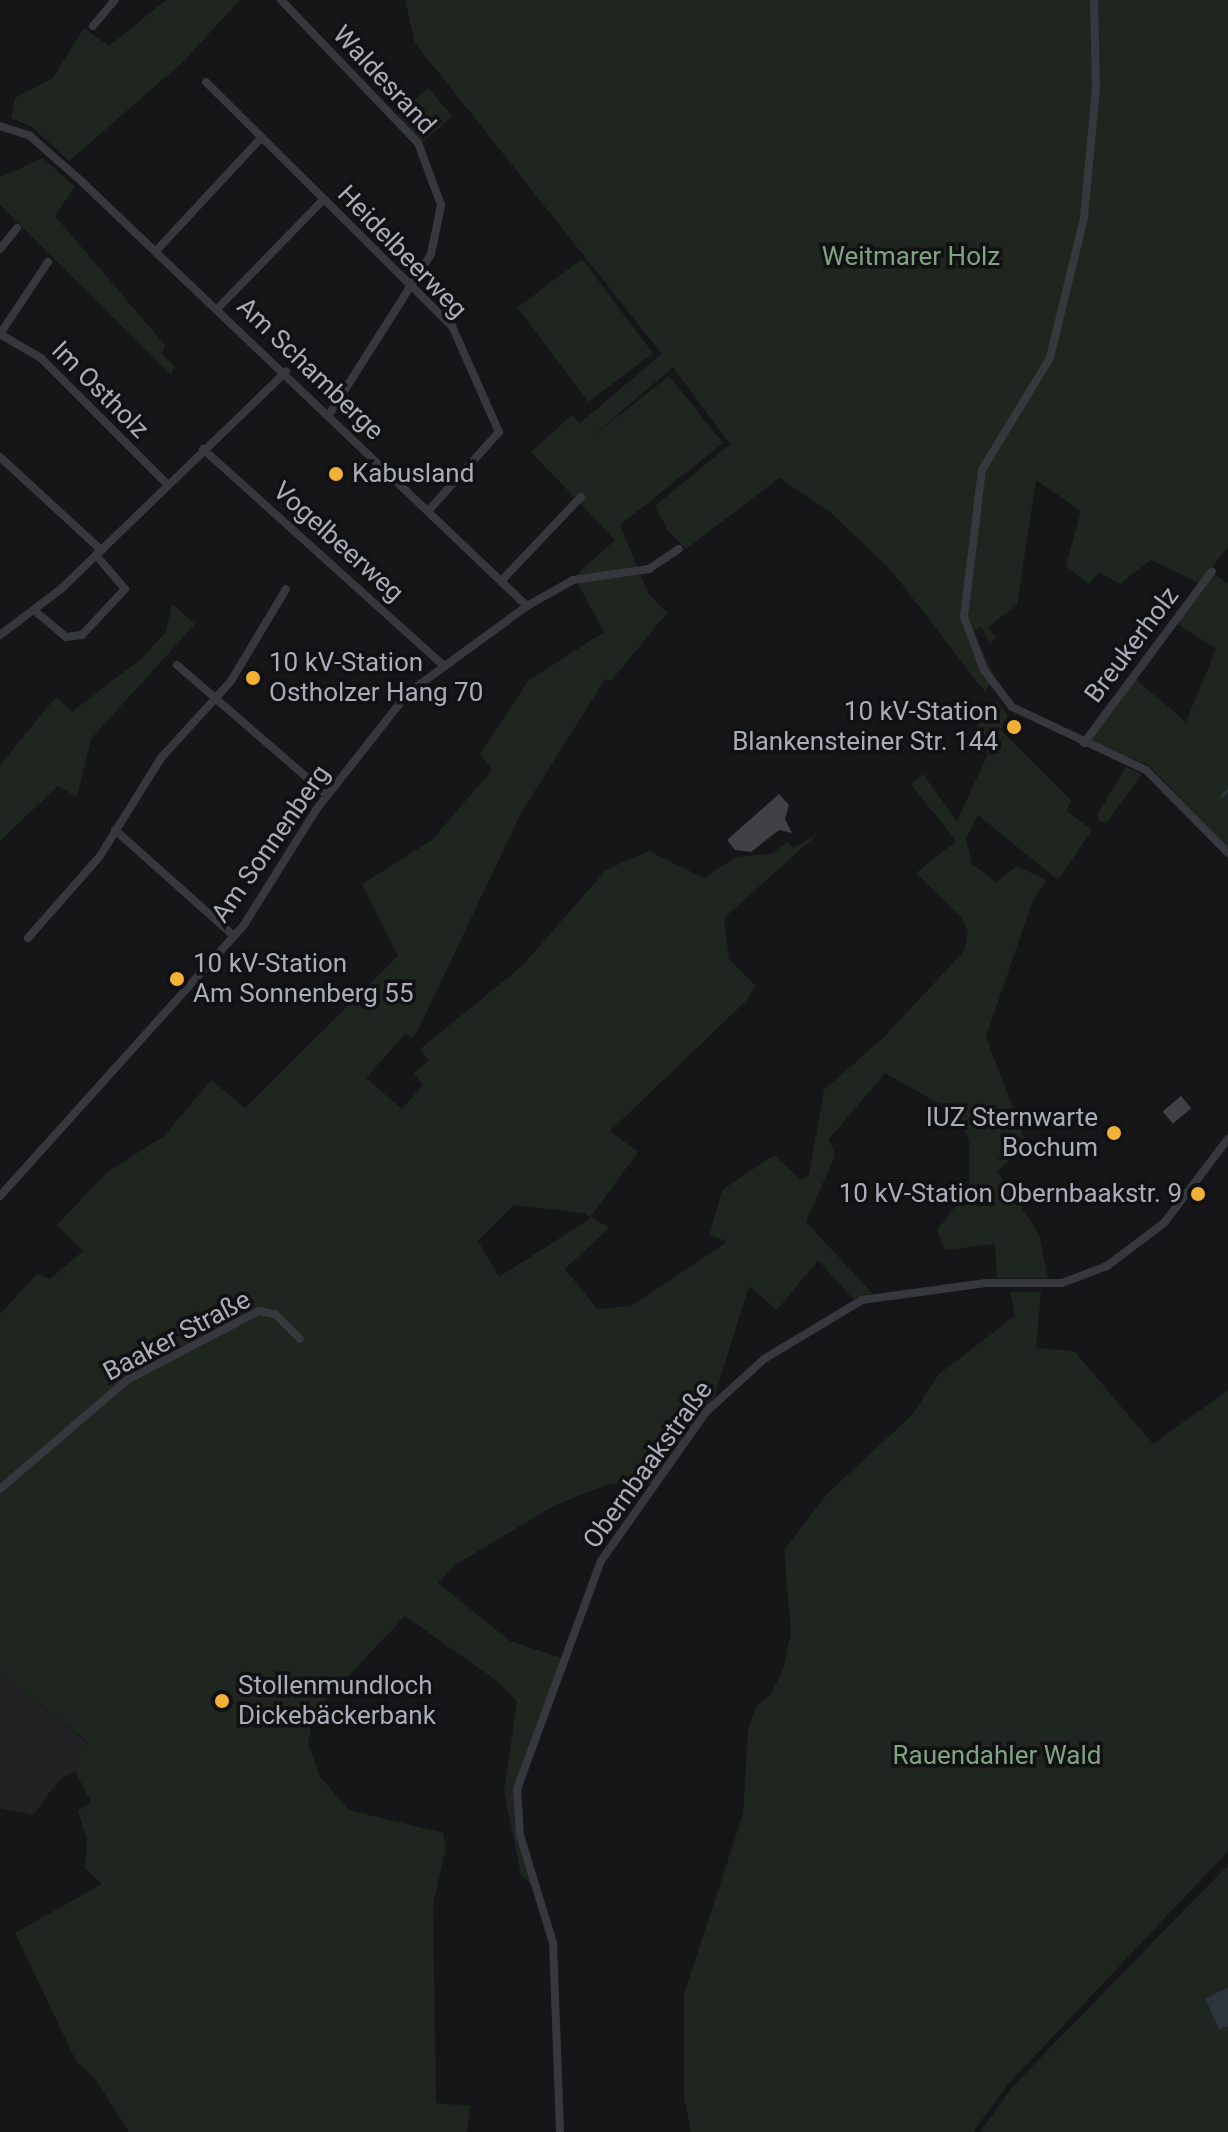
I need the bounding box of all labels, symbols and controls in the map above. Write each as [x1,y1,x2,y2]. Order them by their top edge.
street label: Waldesrand [326,19,442,141]
street label: Heidelbeerweg [331,179,473,325]
park label: Weitmarer Holz [822,241,1000,273]
street label: Am Schamberge [230,291,390,447]
street label: Im Ostholz [45,335,155,445]
place label: Kabusland [352,458,474,490]
marker: Kabusland [327,465,345,483]
street label: Vogelbeerweg [266,475,410,609]
street label: Breukerholz [1078,581,1186,709]
place label: 10 kV-Station Ostholzer Hang 70 [269,647,483,708]
marker: 10 kV-Station Ostholzer Hang 70 [244,669,262,687]
place label: 10 kV-Station Blankensteiner Str. 144 [732,696,998,758]
marker: 10 kV-Station Blankensteiner Str. 144 [1005,718,1023,736]
street label: Am Sonnenberg [205,759,337,929]
place label: 10 kV-Station Am Sonnenberg 55 [193,948,414,1010]
marker: 10 kV-Station Am Sonnenberg 55 [168,970,186,988]
place label: IUZ Sternwarte Bochum [926,1102,1098,1164]
marker: IUZ Sternwarte Bochum [1105,1124,1123,1142]
place label: 10 kV-Station Obernbaakstr. 9 [839,1178,1182,1210]
marker: 10 kV-Station Obernbaakstr. 9 [1189,1185,1207,1203]
street label: Baaker Straße [98,1284,256,1388]
street label: Obernbaakstraße [577,1375,719,1555]
place label: Stollenmundloch Dickebäckerbank [238,1670,436,1732]
marker: Stollenmundloch Dickebäckerbank [213,1692,231,1710]
park label: Rauendahler Wald [893,1740,1101,1772]

